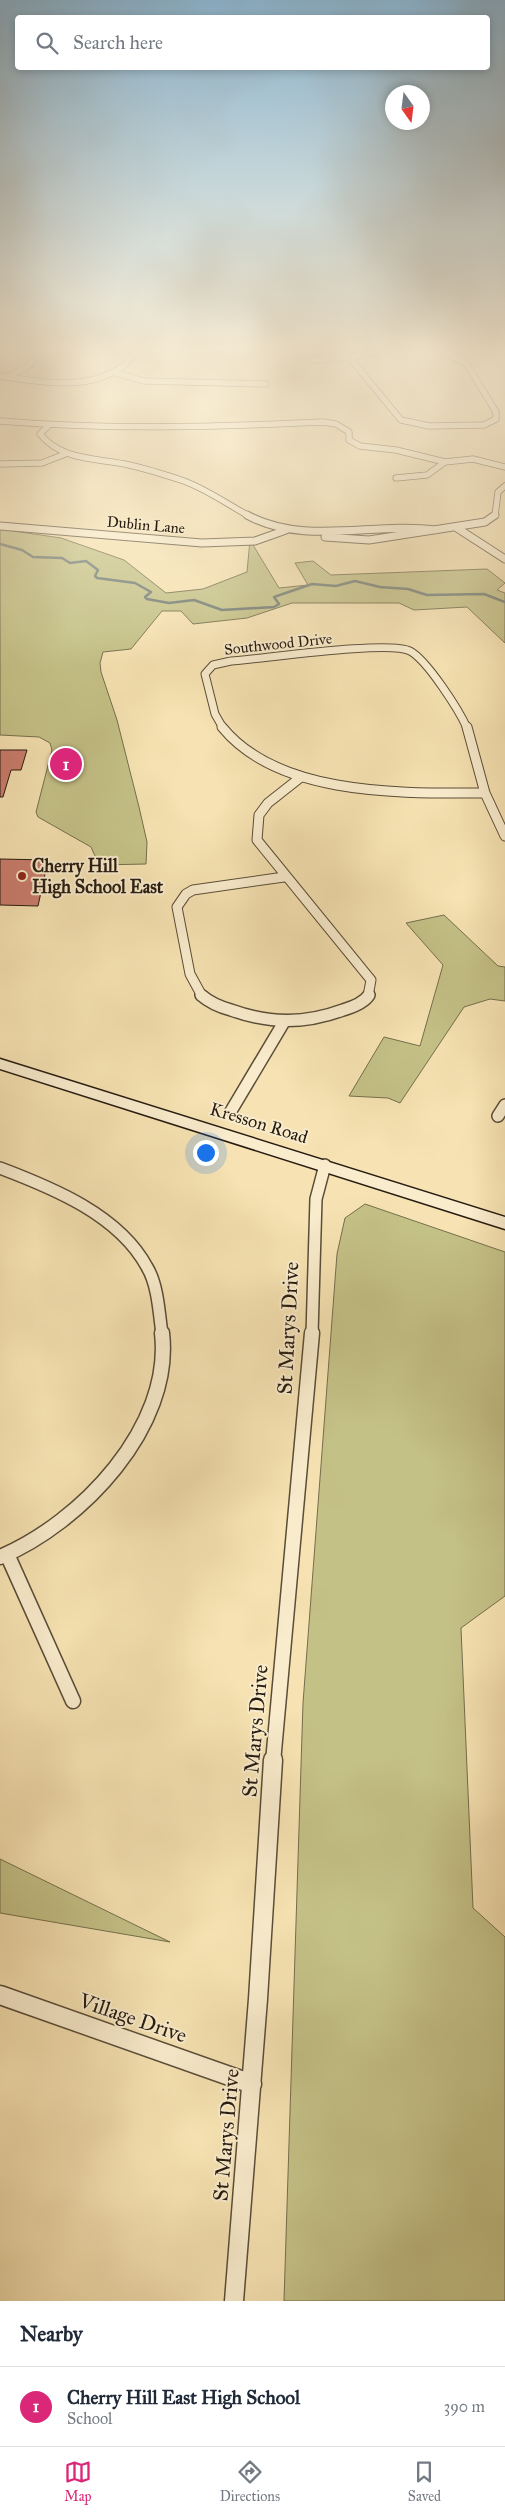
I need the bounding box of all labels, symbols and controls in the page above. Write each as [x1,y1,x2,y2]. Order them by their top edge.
search box [15,15,490,70]
icon: search [33,29,61,57]
text: Search here [73,31,163,54]
north arrow [385,85,430,130]
street label: Dublin Lane [106,513,186,537]
street label: Southwood Drive [223,629,333,659]
pin: 1 [50,745,82,783]
place label: Cherry Hill High School East [32,855,164,899]
marker: Cherry Hill High School East [16,870,28,882]
street label: Kresson Road [207,1098,311,1148]
your location [193,1140,219,1166]
street label: St Marys Drive [272,1261,304,1395]
street label: St Marys Drive [236,1663,274,1798]
street label: Village Drive [75,1987,191,2049]
street label: St Marys Drive [207,2067,245,2202]
text: Nearby [20,2321,83,2347]
text: Cherry Hill East High School [67,2386,300,2409]
text: 1 [33,2397,39,2416]
text: 390 m [444,2397,485,2416]
text: School [67,2409,112,2428]
tab: Map [64,2458,92,2505]
tab: Directions [220,2458,280,2505]
tab: Saved [408,2458,441,2505]

